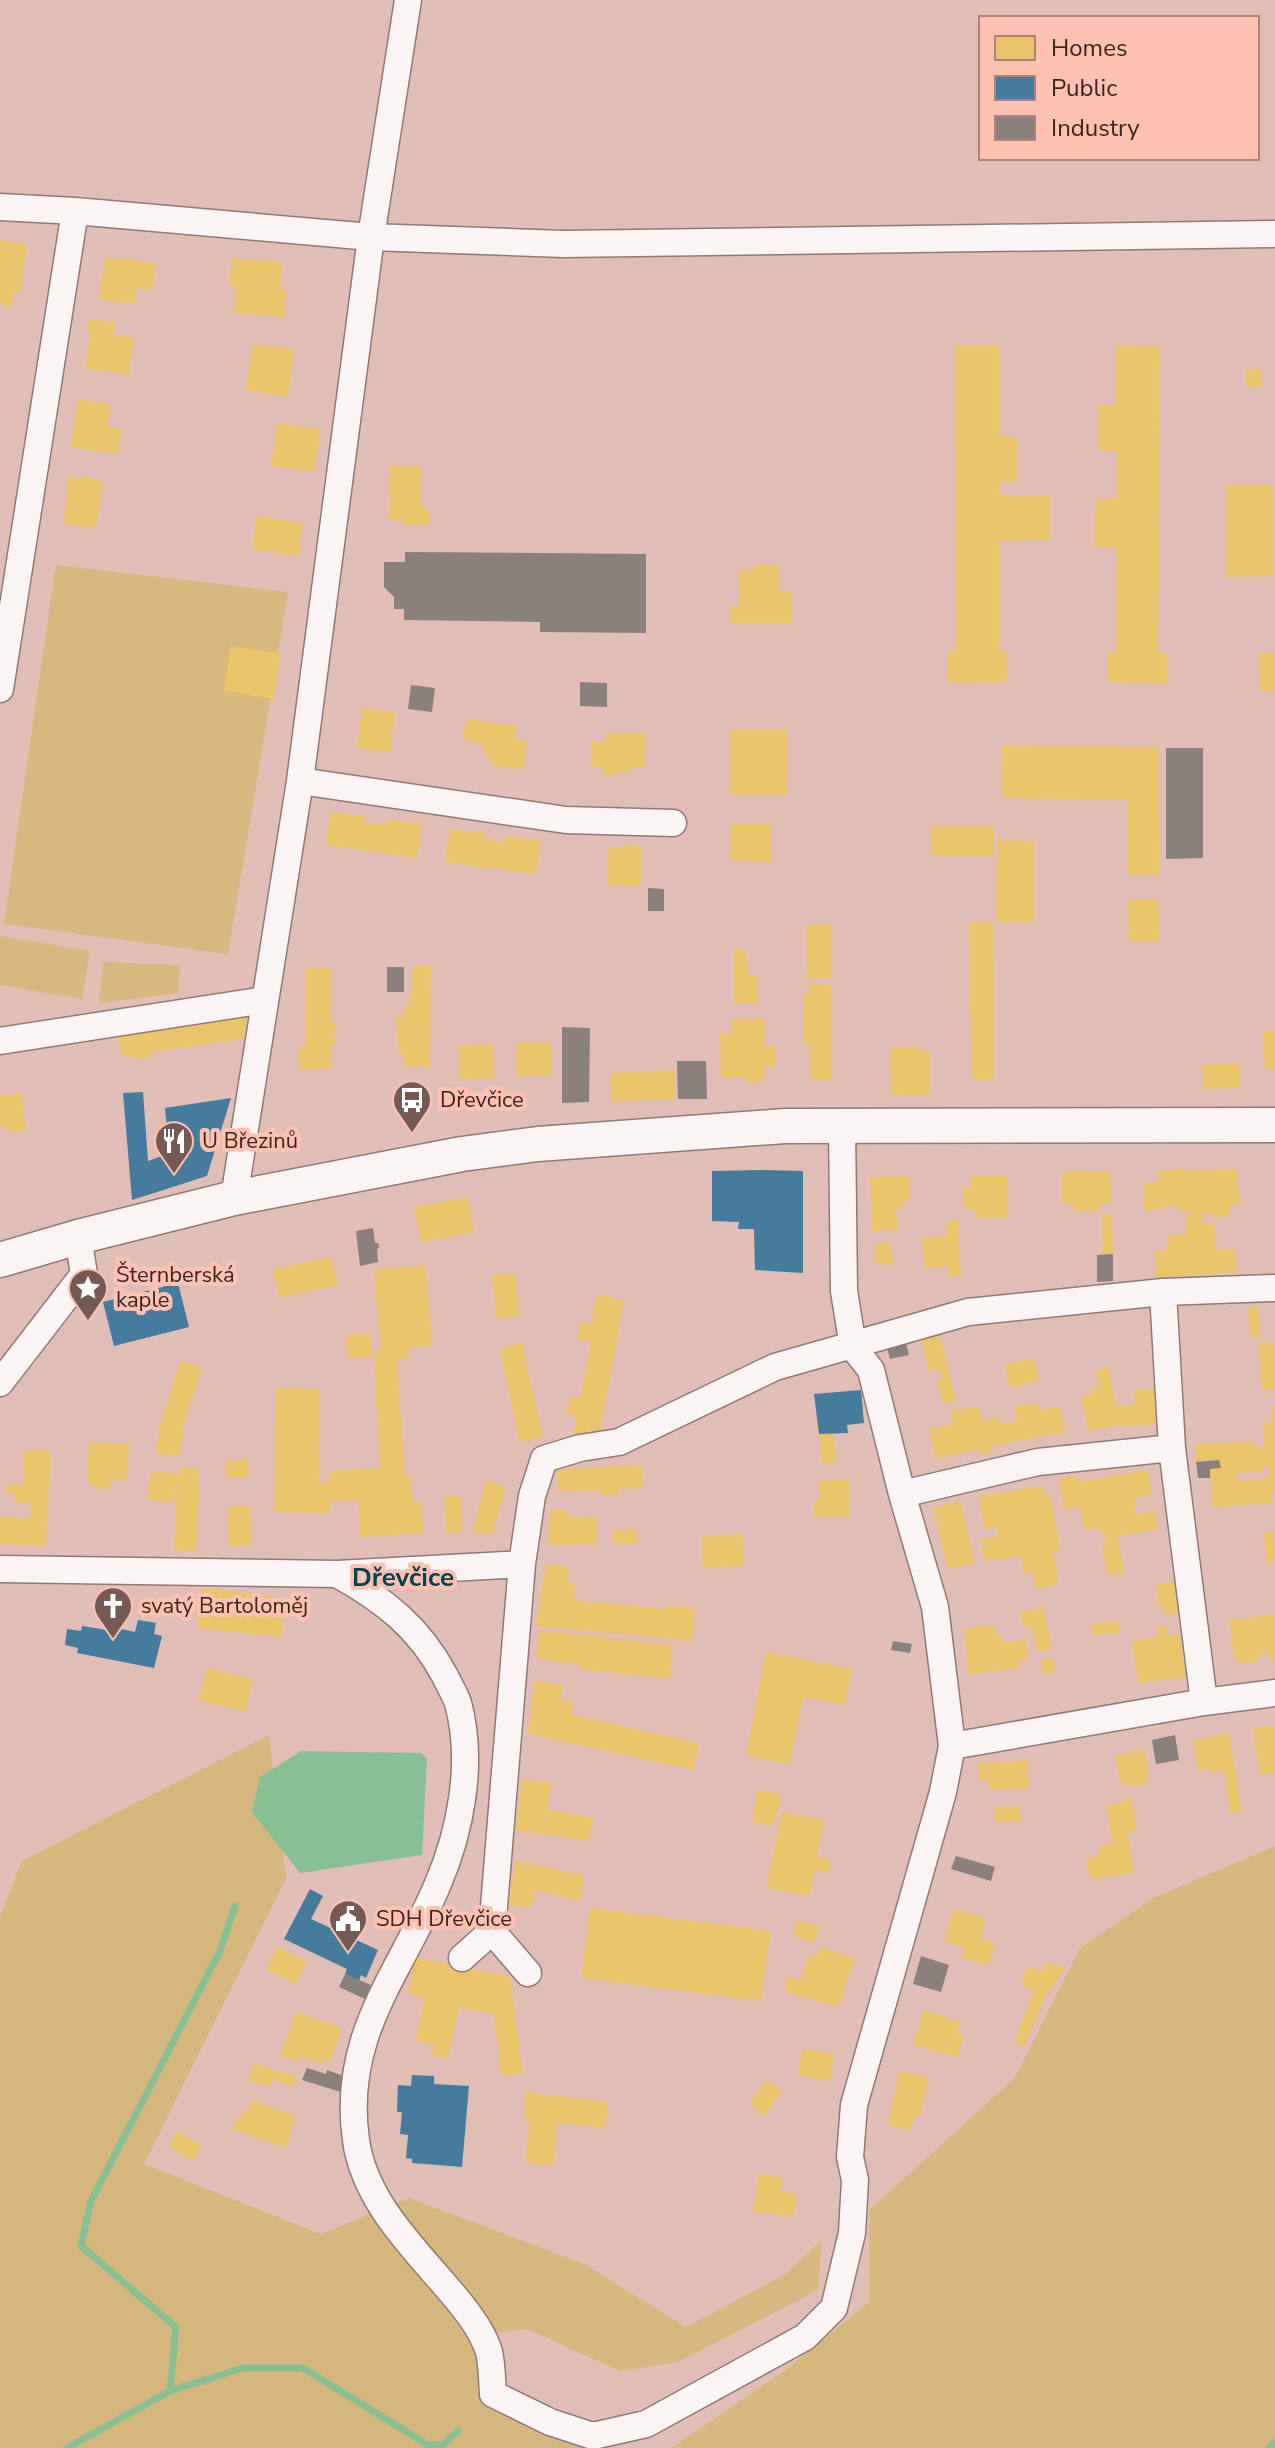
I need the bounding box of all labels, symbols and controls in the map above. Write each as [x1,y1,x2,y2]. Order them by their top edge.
legend [979,16,1259,160]
text: Homes [1051,32,1127,64]
text: Public [1051,72,1117,104]
text: Industry [1051,112,1140,144]
bus stop icon: Dřevčice [391,1079,433,1134]
place label: Dřevčice [440,1085,524,1115]
restaurant icon: U Březinů [153,1120,195,1175]
place label: U Březinů [202,1126,298,1156]
place label: Šternberská kaple [116,1260,235,1315]
place icon: Šternberská kaple [67,1267,109,1322]
district label: Dřevčice [352,1560,454,1595]
church icon: svatý Bartoloměj [92,1585,134,1640]
place label: svatý Bartoloměj [141,1591,308,1621]
public building icon: SDH Dřevčice [327,1898,369,1953]
place label: SDH Dřevčice [376,1904,512,1934]

